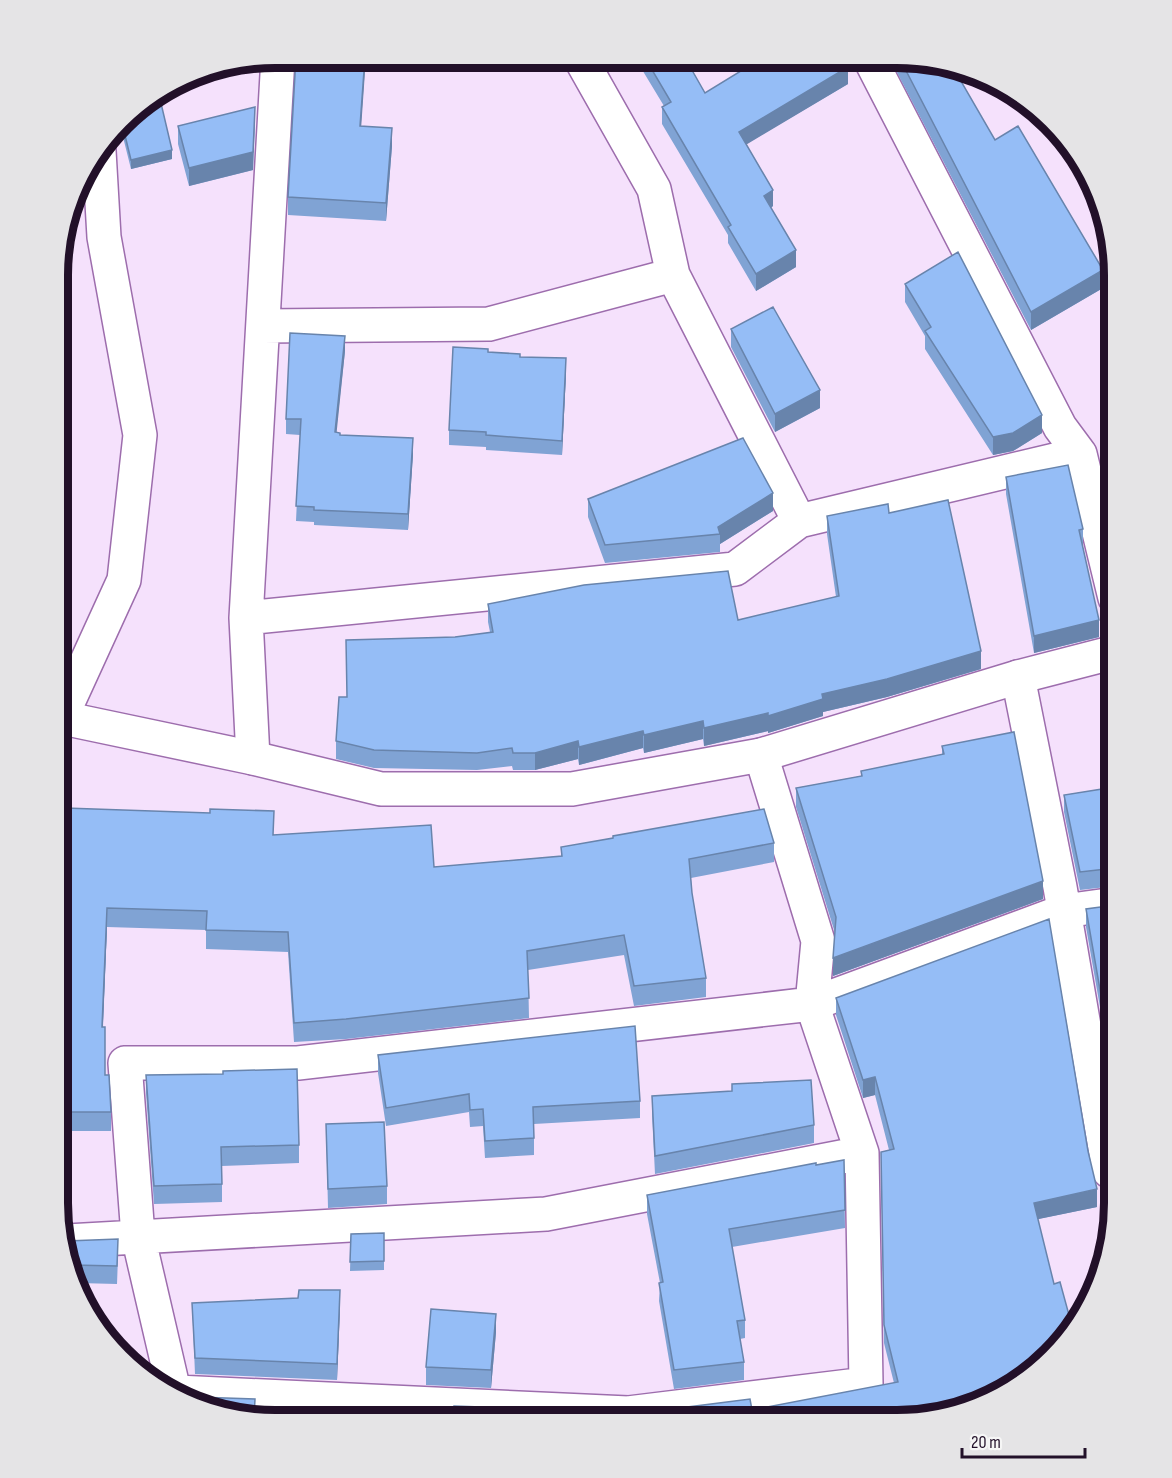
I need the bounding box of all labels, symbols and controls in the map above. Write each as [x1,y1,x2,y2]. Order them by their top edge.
scale bar [962,1421,1085,1459]
text: 20 m [971,1432,1001,1453]

